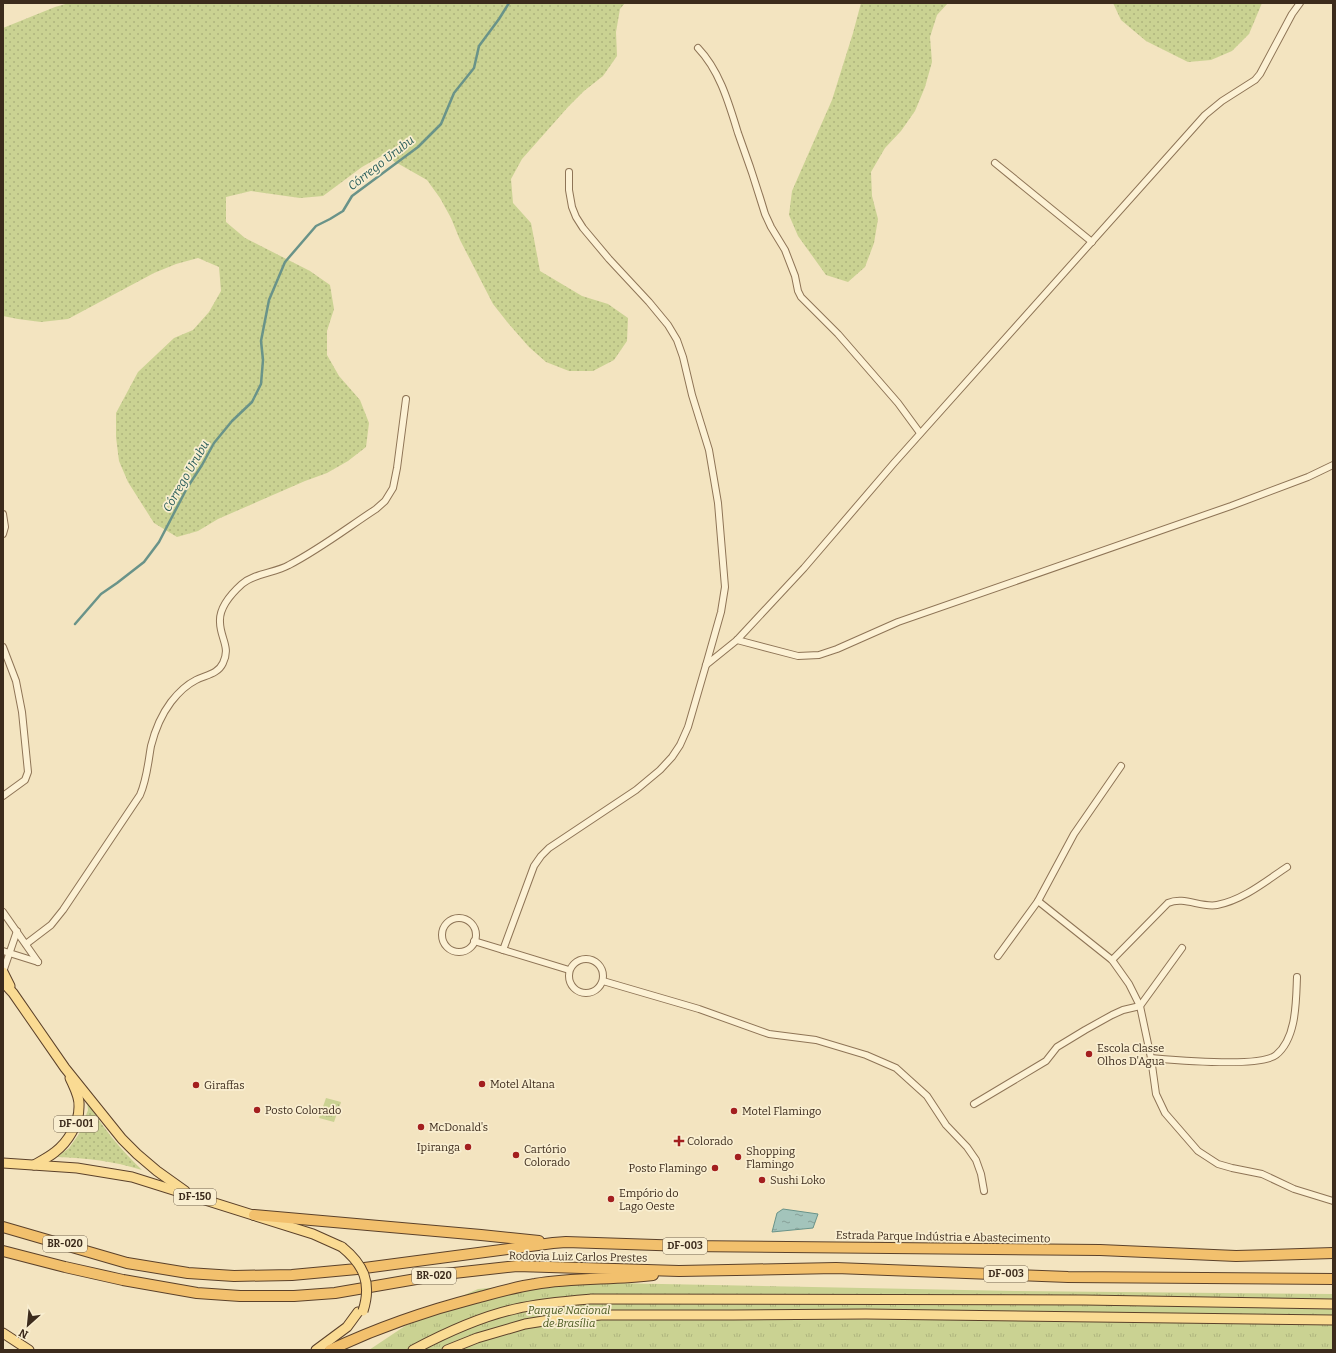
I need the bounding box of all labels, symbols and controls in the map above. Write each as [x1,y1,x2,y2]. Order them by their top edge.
water label: Córrego Urubu [345,133,417,193]
water label: Córrego Urubu [160,438,212,514]
place label: Escola Classe Olhos D'Agua [1097,1042,1165,1068]
marker: Escola Classe Olhos D'Agua [1084,1049,1094,1059]
place label: Motel Altana [490,1078,555,1091]
place label: Giraffas [204,1079,245,1092]
marker: Motel Altana [477,1079,487,1089]
marker: Giraffas [191,1080,201,1090]
place label: Posto Colorado [265,1104,341,1117]
marker: Posto Colorado [252,1105,262,1115]
place label: Motel Flamingo [742,1105,821,1118]
marker: Motel Flamingo [729,1106,739,1116]
road number: DF-001 [54,1116,98,1132]
place label: McDonald's [429,1121,488,1134]
marker: McDonald's [416,1122,426,1132]
place label: Colorado [687,1135,733,1148]
marker: Colorado [674,1136,684,1146]
place label: Ipiranga [417,1141,460,1154]
marker: Ipiranga [463,1142,473,1152]
place label: Cartório Colorado [524,1143,570,1169]
place label: Shopping Flamingo [746,1145,795,1171]
marker: Cartório Colorado [511,1150,521,1160]
marker: Shopping Flamingo [733,1152,743,1162]
place label: Posto Flamingo [629,1162,707,1175]
marker: Posto Flamingo [710,1163,720,1173]
place label: Sushi Loko [770,1174,825,1187]
marker: Sushi Loko [757,1175,767,1185]
place label: Empório do Lago Oeste [619,1187,678,1213]
road number: DF-150 [174,1189,216,1205]
marker: Empório do Lago Oeste [606,1194,616,1204]
street label: Estrada Parque Indústria e Abastecimento [836,1229,1050,1245]
road number: BR-020 [43,1236,87,1252]
road number: DF-003 [663,1238,707,1254]
street label: Rodovia Luiz Carlos Prestes [509,1249,647,1265]
road number: DF-003 [984,1266,1028,1282]
road number: BR-020 [412,1268,456,1284]
park label: Parque Nacional de Brasília [528,1304,610,1330]
north arrow [8,1305,48,1345]
text: N [17,1326,30,1341]

